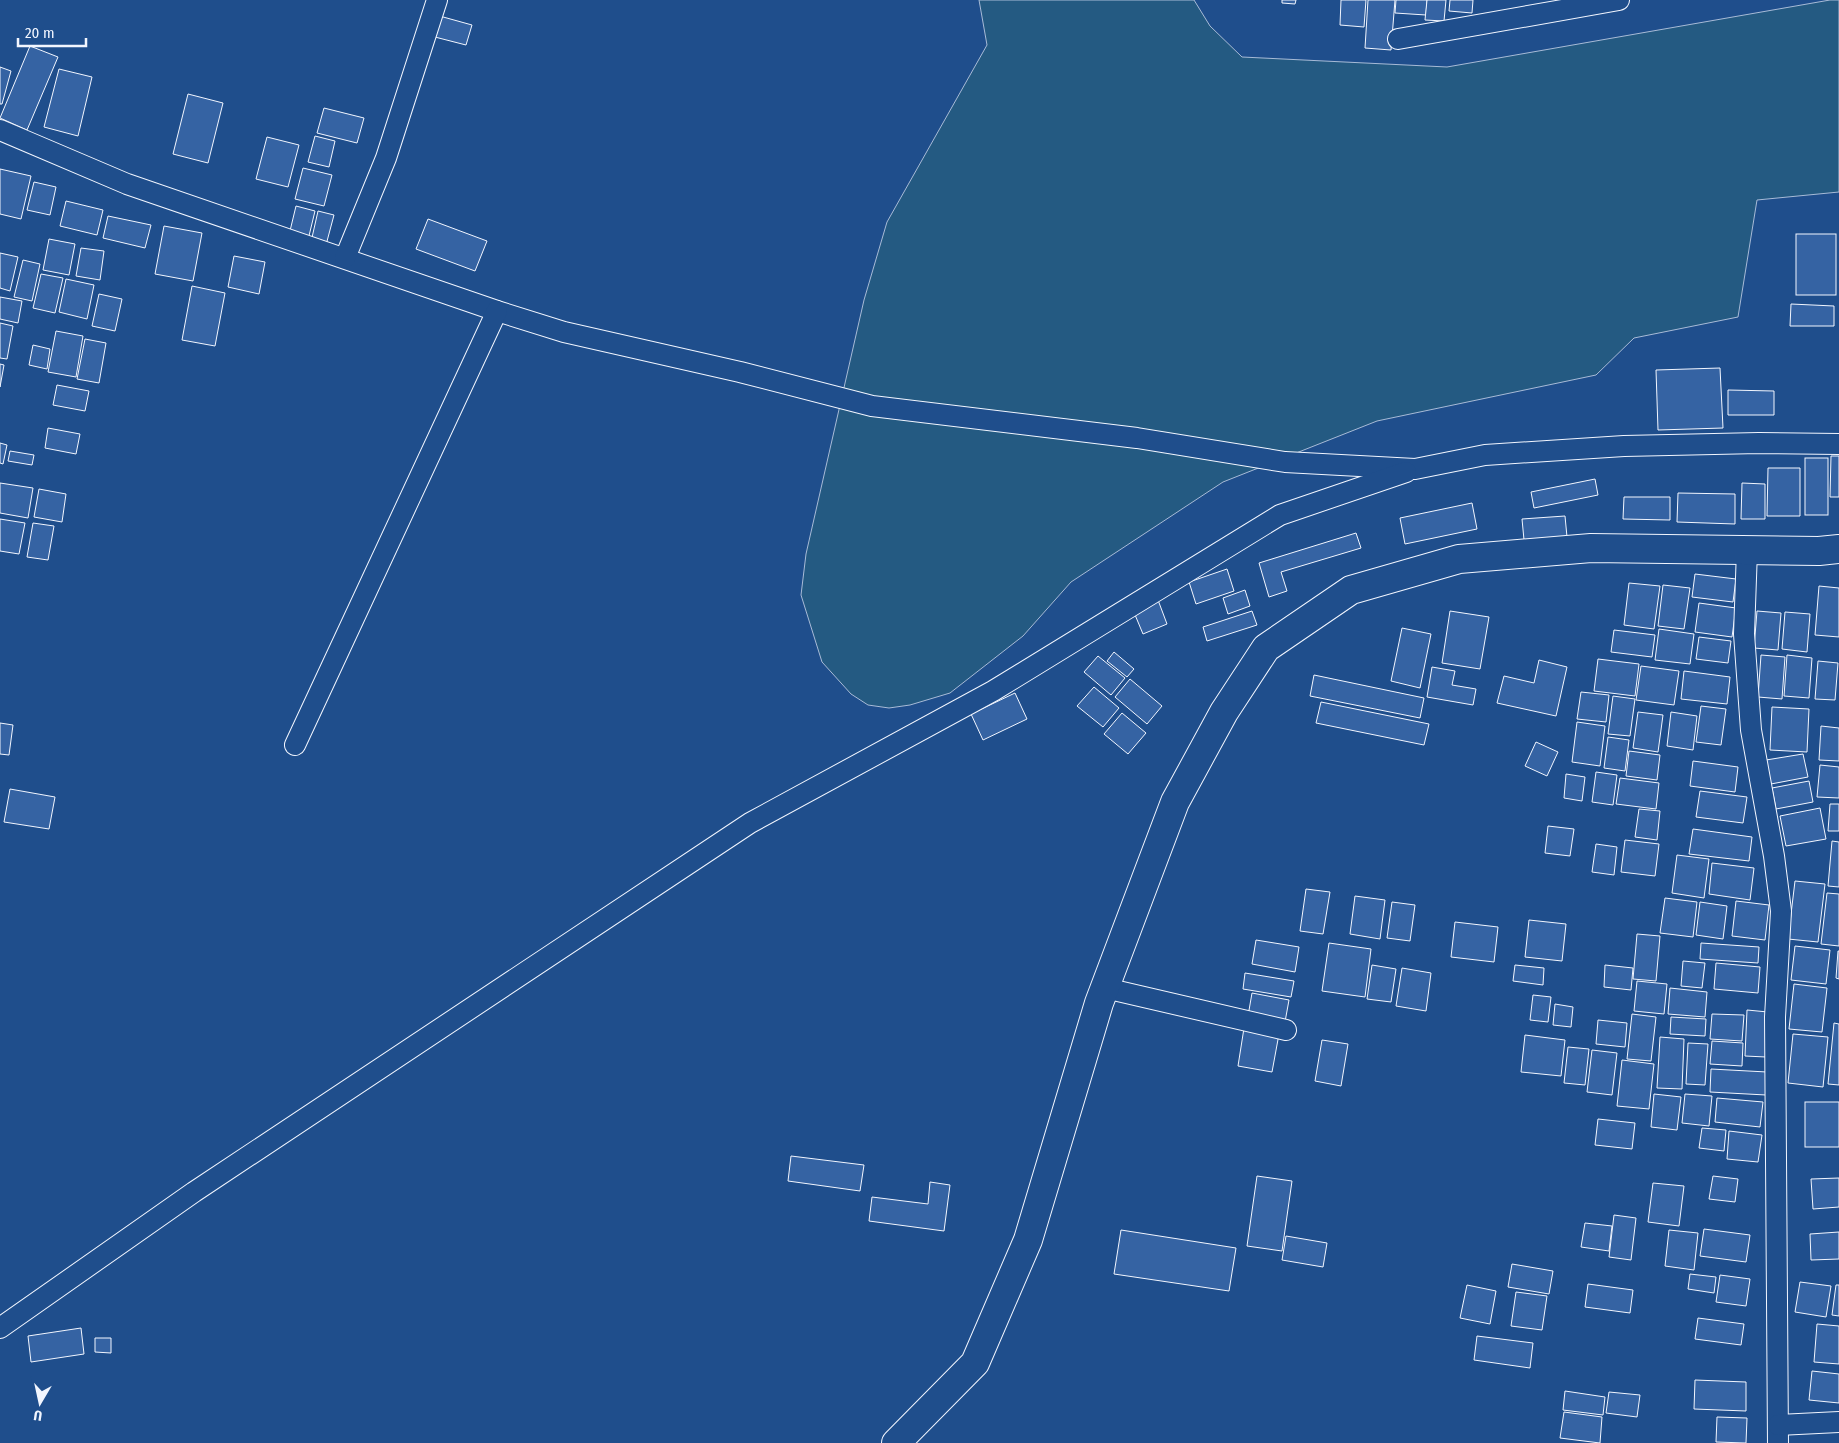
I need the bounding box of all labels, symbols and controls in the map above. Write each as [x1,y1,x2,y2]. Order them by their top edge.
scale bar [18,15,85,47]
text: 20 m [25,24,55,42]
north arrow [15,1378,65,1428]
text: U [33,1406,43,1424]

